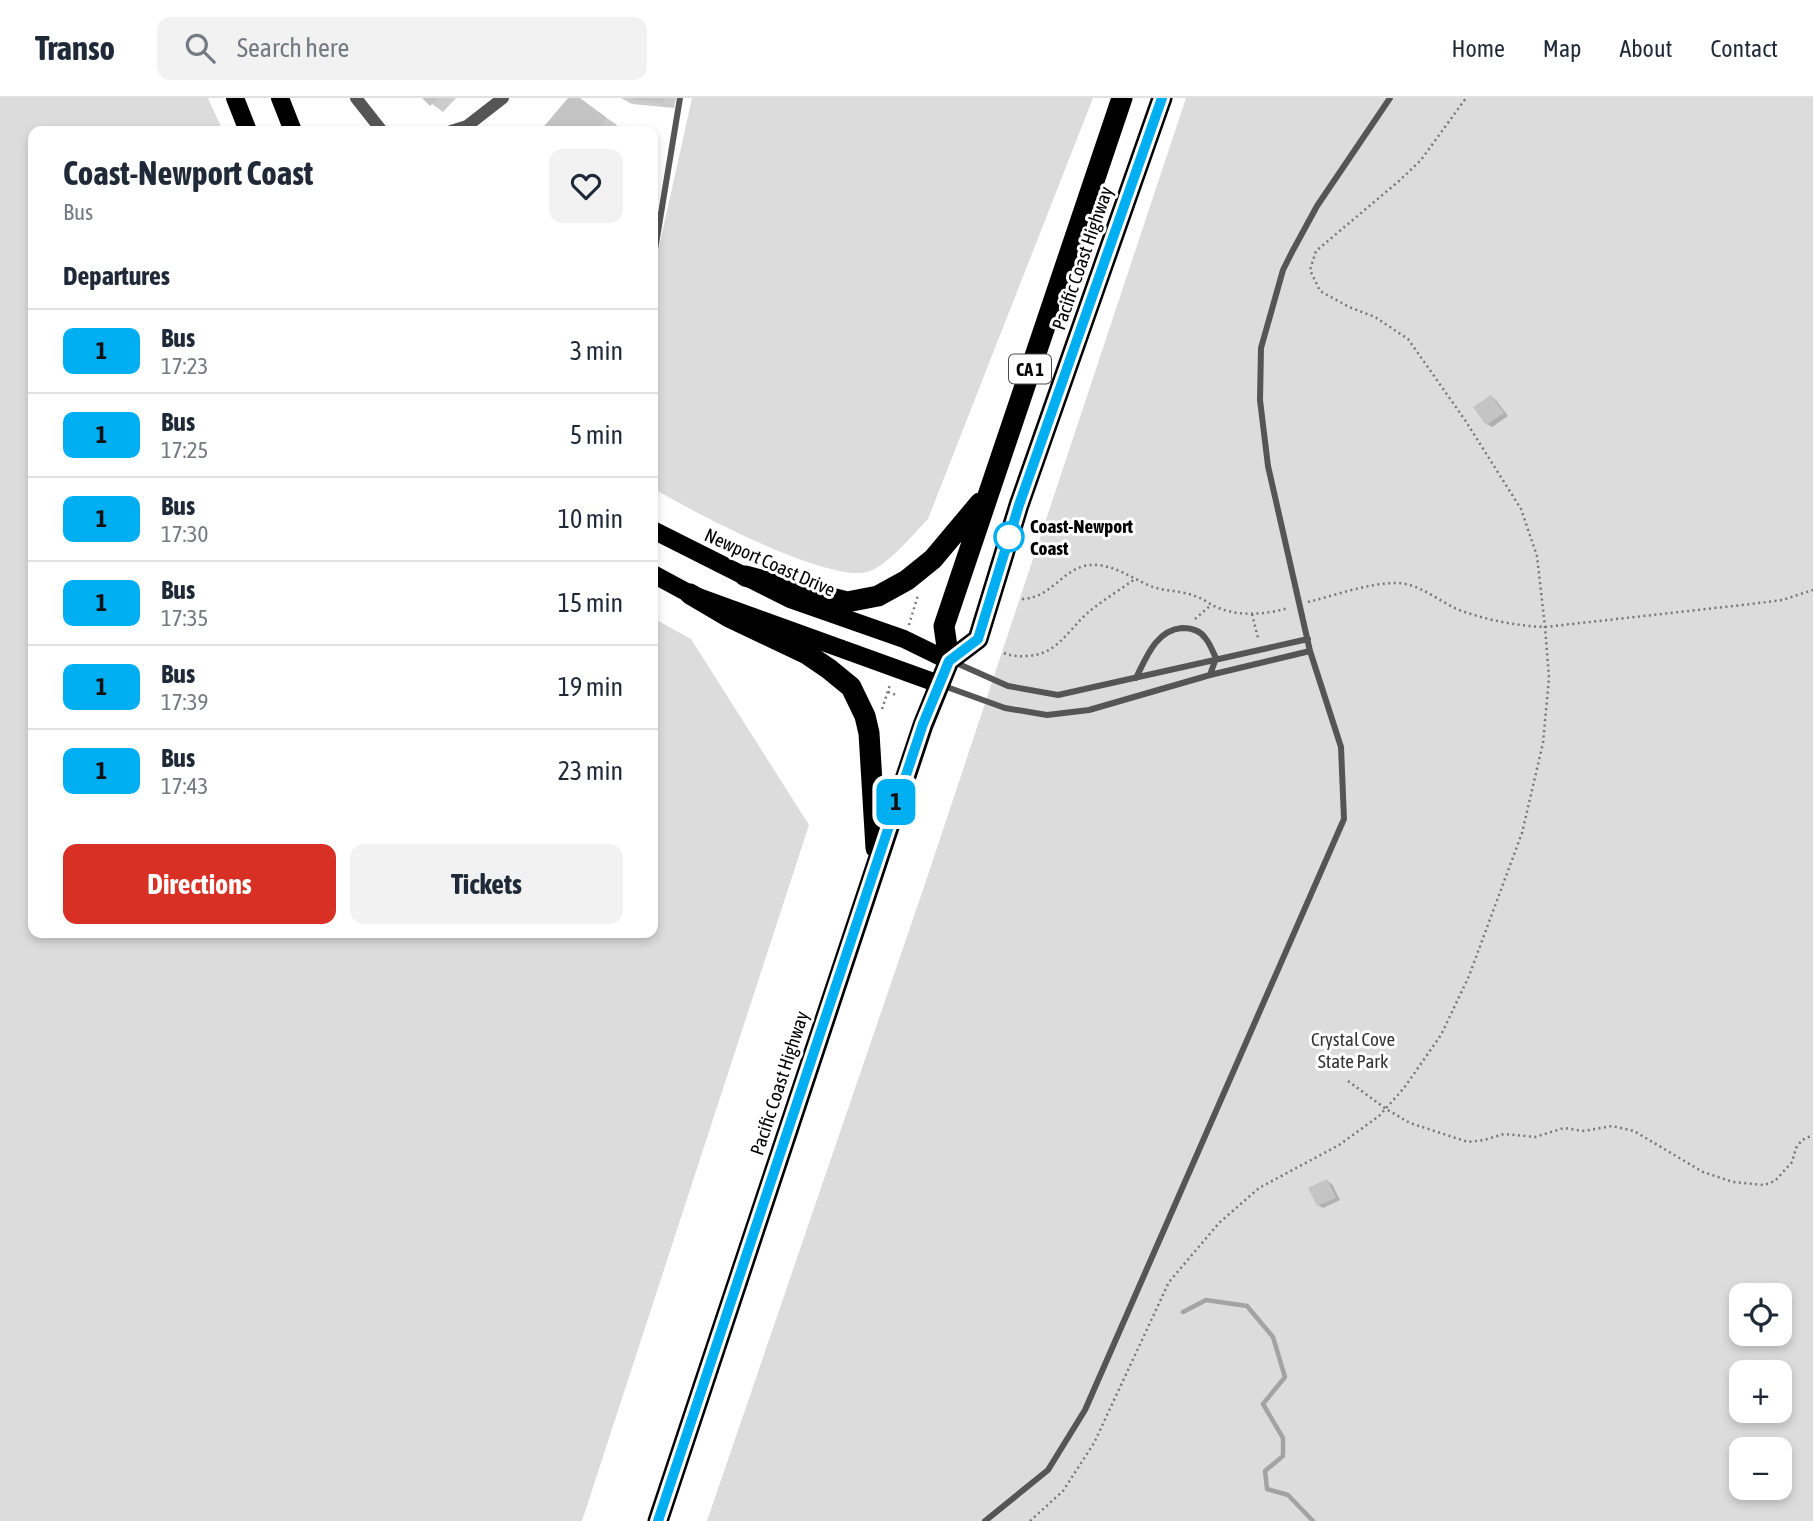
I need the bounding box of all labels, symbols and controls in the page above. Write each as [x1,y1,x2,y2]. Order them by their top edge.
search box [157,17,647,80]
text: Transo [35,29,115,67]
icon: search [181,29,219,67]
text: Search here [237,33,349,63]
text: Home [1451,35,1505,62]
text: Map [1543,35,1581,62]
text: About [1619,35,1672,62]
text: Contact [1710,35,1778,62]
button: heart [549,149,623,223]
text: Coast-Newport Coast [63,154,313,192]
street label: Pacific Coast Highway [1047,183,1117,333]
text: Bus [63,199,93,225]
text: Departures [63,261,170,291]
text: Bus [161,323,195,353]
text: 3 min [570,336,623,366]
text: 1 [96,337,107,364]
text: 17:23 [161,353,208,379]
road number: CA 1 [1009,354,1051,384]
text: Bus [161,407,195,437]
text: 5 min [570,420,623,450]
text: 1 [96,421,107,448]
text: 17:25 [161,437,208,463]
text: Bus [161,491,195,521]
text: 10 min [558,504,623,534]
text: 1 [96,505,107,532]
place label: Coast-Newport Coast [1030,515,1134,559]
text: 17:30 [161,521,208,547]
marker: Coast-Newport Coast [994,522,1024,552]
street label: Newport Coast Drive [701,523,839,601]
text: Bus [161,575,195,605]
text: 15 min [558,588,623,618]
text: 1 [96,589,107,616]
text: 17:35 [161,605,208,631]
text: Bus [161,659,195,689]
text: 19 min [558,672,623,702]
text: 1 [96,673,107,700]
text: 17:39 [161,689,208,715]
text: Bus [161,743,195,773]
text: 23 min [558,756,623,786]
text: 1 [96,757,107,784]
text: 17:43 [161,773,208,799]
line badge: 1 [873,779,919,825]
text: 1 [890,788,902,815]
button: Directions [63,844,336,924]
button: Tickets [350,844,623,924]
street label: Pacific Coast Highway [745,1008,813,1158]
park label: Crystal Cove State Park [1311,1028,1395,1072]
map controls [1729,1283,1792,1500]
button: locate [1729,1283,1792,1346]
button: + [1729,1360,1792,1423]
button: − [1729,1437,1792,1500]

